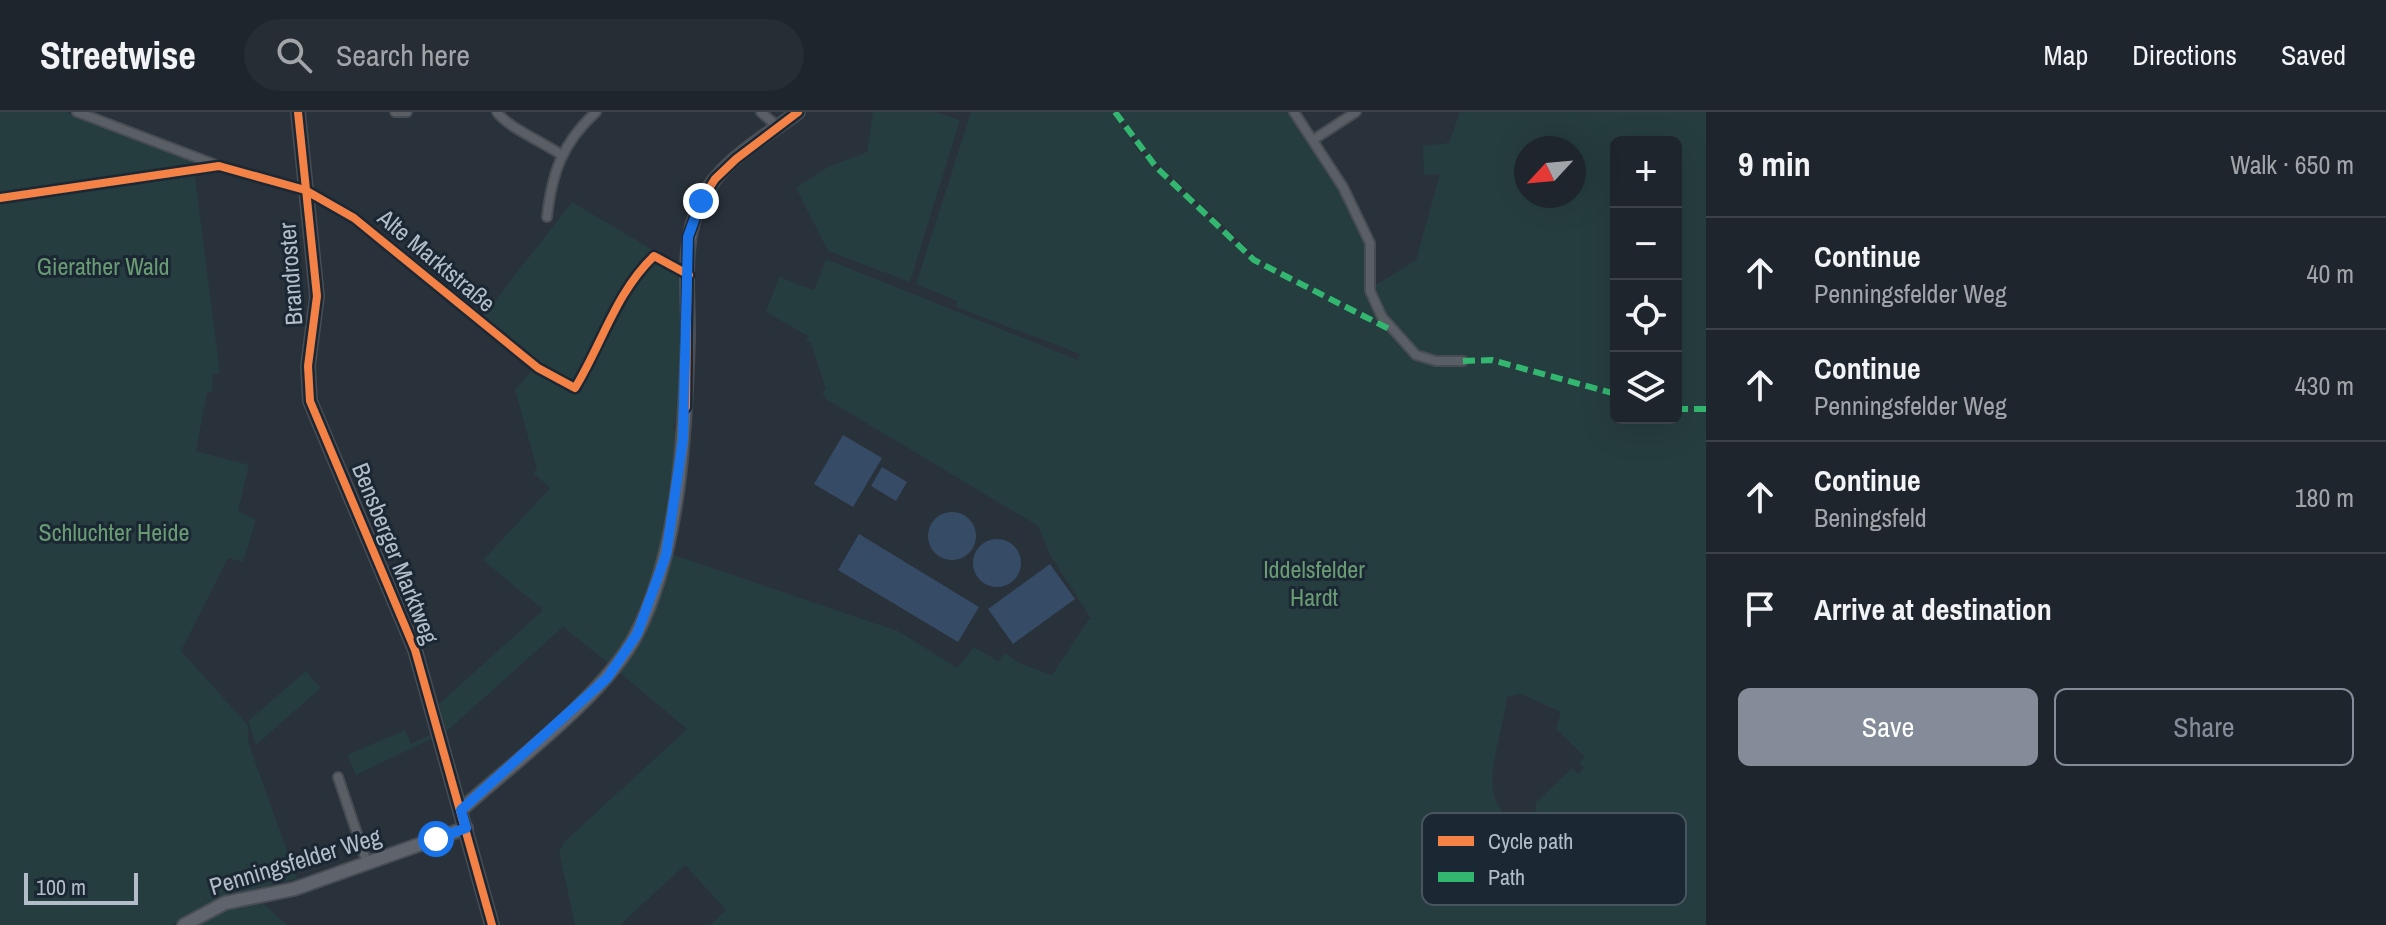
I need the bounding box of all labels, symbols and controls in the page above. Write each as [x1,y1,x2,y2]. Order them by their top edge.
search box [244,19,804,91]
text: Streetwise [40,30,196,81]
icon: search [272,33,316,77]
text: Search here [336,35,470,75]
text: Map [2044,36,2088,74]
text: Directions [2132,36,2237,74]
text: Saved [2281,36,2346,74]
north arrow [1514,136,1586,208]
map controls [1610,136,1682,424]
button: + [1610,136,1682,208]
text: 9 min [1738,141,1811,187]
text: Walk · 650 m [2230,147,2354,182]
route end [683,183,719,219]
street label: Alte Marktstraße [371,201,503,319]
button: − [1610,208,1682,280]
street label: Brandroster [270,221,310,326]
text: Continue [1814,236,1921,276]
park label: Gierather Wald [37,250,169,282]
icon: ahead [1738,251,1782,295]
text: 40 m [2307,256,2354,291]
text: Penningsfelder Weg [1814,276,2007,311]
button: locate [1610,280,1682,352]
text: Continue [1814,348,1921,388]
button: layers [1610,352,1682,424]
icon: ahead [1738,363,1782,407]
text: 430 m [2295,368,2354,403]
text: Penningsfelder Weg [1814,388,2007,423]
street label: Bensberger Marktweg [345,458,447,648]
text: Continue [1814,460,1921,500]
icon: ahead [1738,475,1782,519]
text: 180 m [2295,480,2354,515]
text: Beningsfeld [1814,500,1927,535]
park label: Schluchter Heide [39,516,189,548]
park label: Iddelsfelder Hardt [1263,553,1365,613]
icon: arrive [1738,587,1782,631]
text: Arrive at destination [1814,589,2052,629]
button: Save [1738,688,2038,766]
button: Share [2054,688,2354,766]
legend [1422,813,1686,905]
street label: Penningsfelder Weg [205,820,385,902]
route start [418,821,454,857]
text: Cycle path [1488,826,1573,856]
text: Path [1488,862,1525,892]
scale bar [24,869,138,905]
text: 100 m [36,872,86,902]

